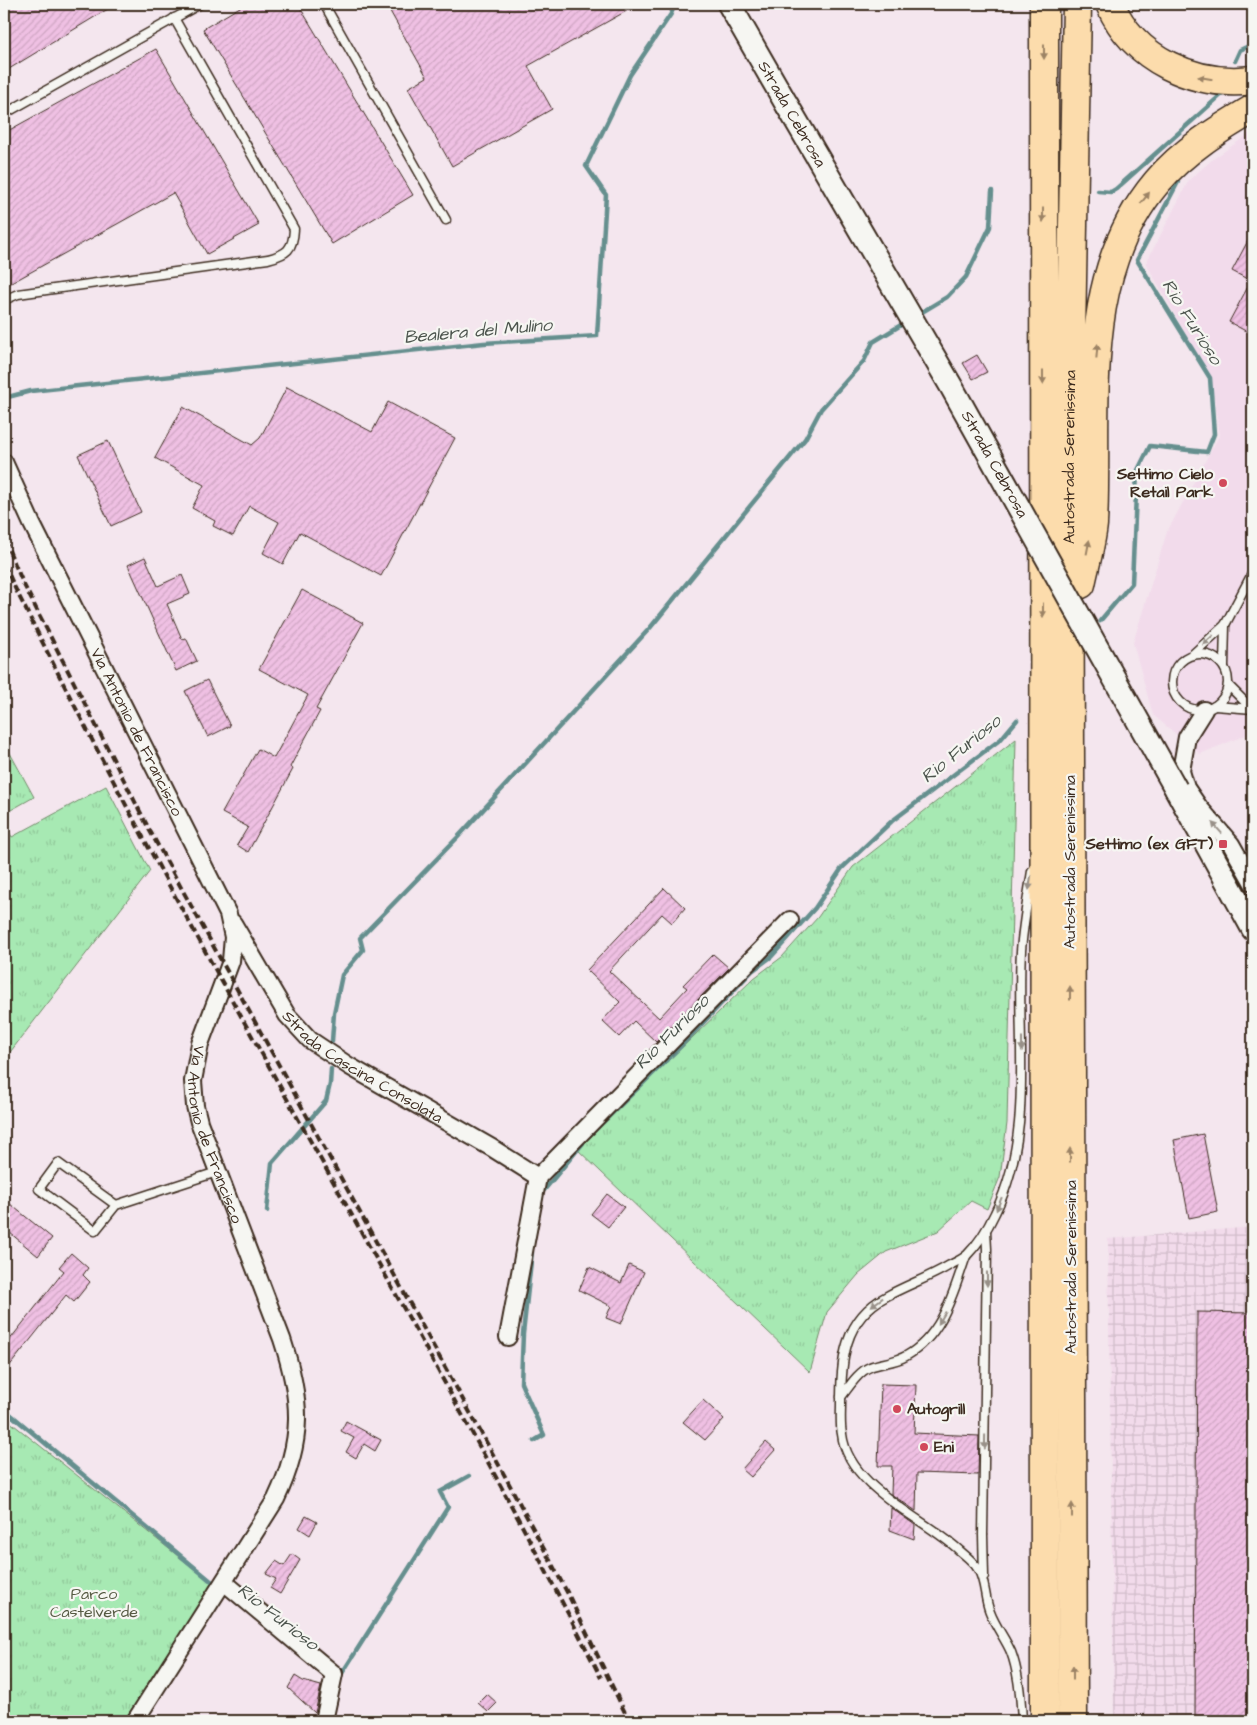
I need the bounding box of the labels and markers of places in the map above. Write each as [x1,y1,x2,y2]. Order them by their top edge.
place label: Settimo Cielo Retail Park [1116,463,1214,503]
marker: Settimo Cielo Retail Park [1217,477,1229,489]
place label: Settimo (ex GFT) [1085,833,1213,855]
marker: Settimo (ex GFT) [1217,838,1229,850]
place label: Autogrill [907,1398,966,1422]
marker: Autogrill [891,1403,903,1415]
place label: Eni [934,1436,954,1458]
marker: Eni [918,1441,930,1453]

